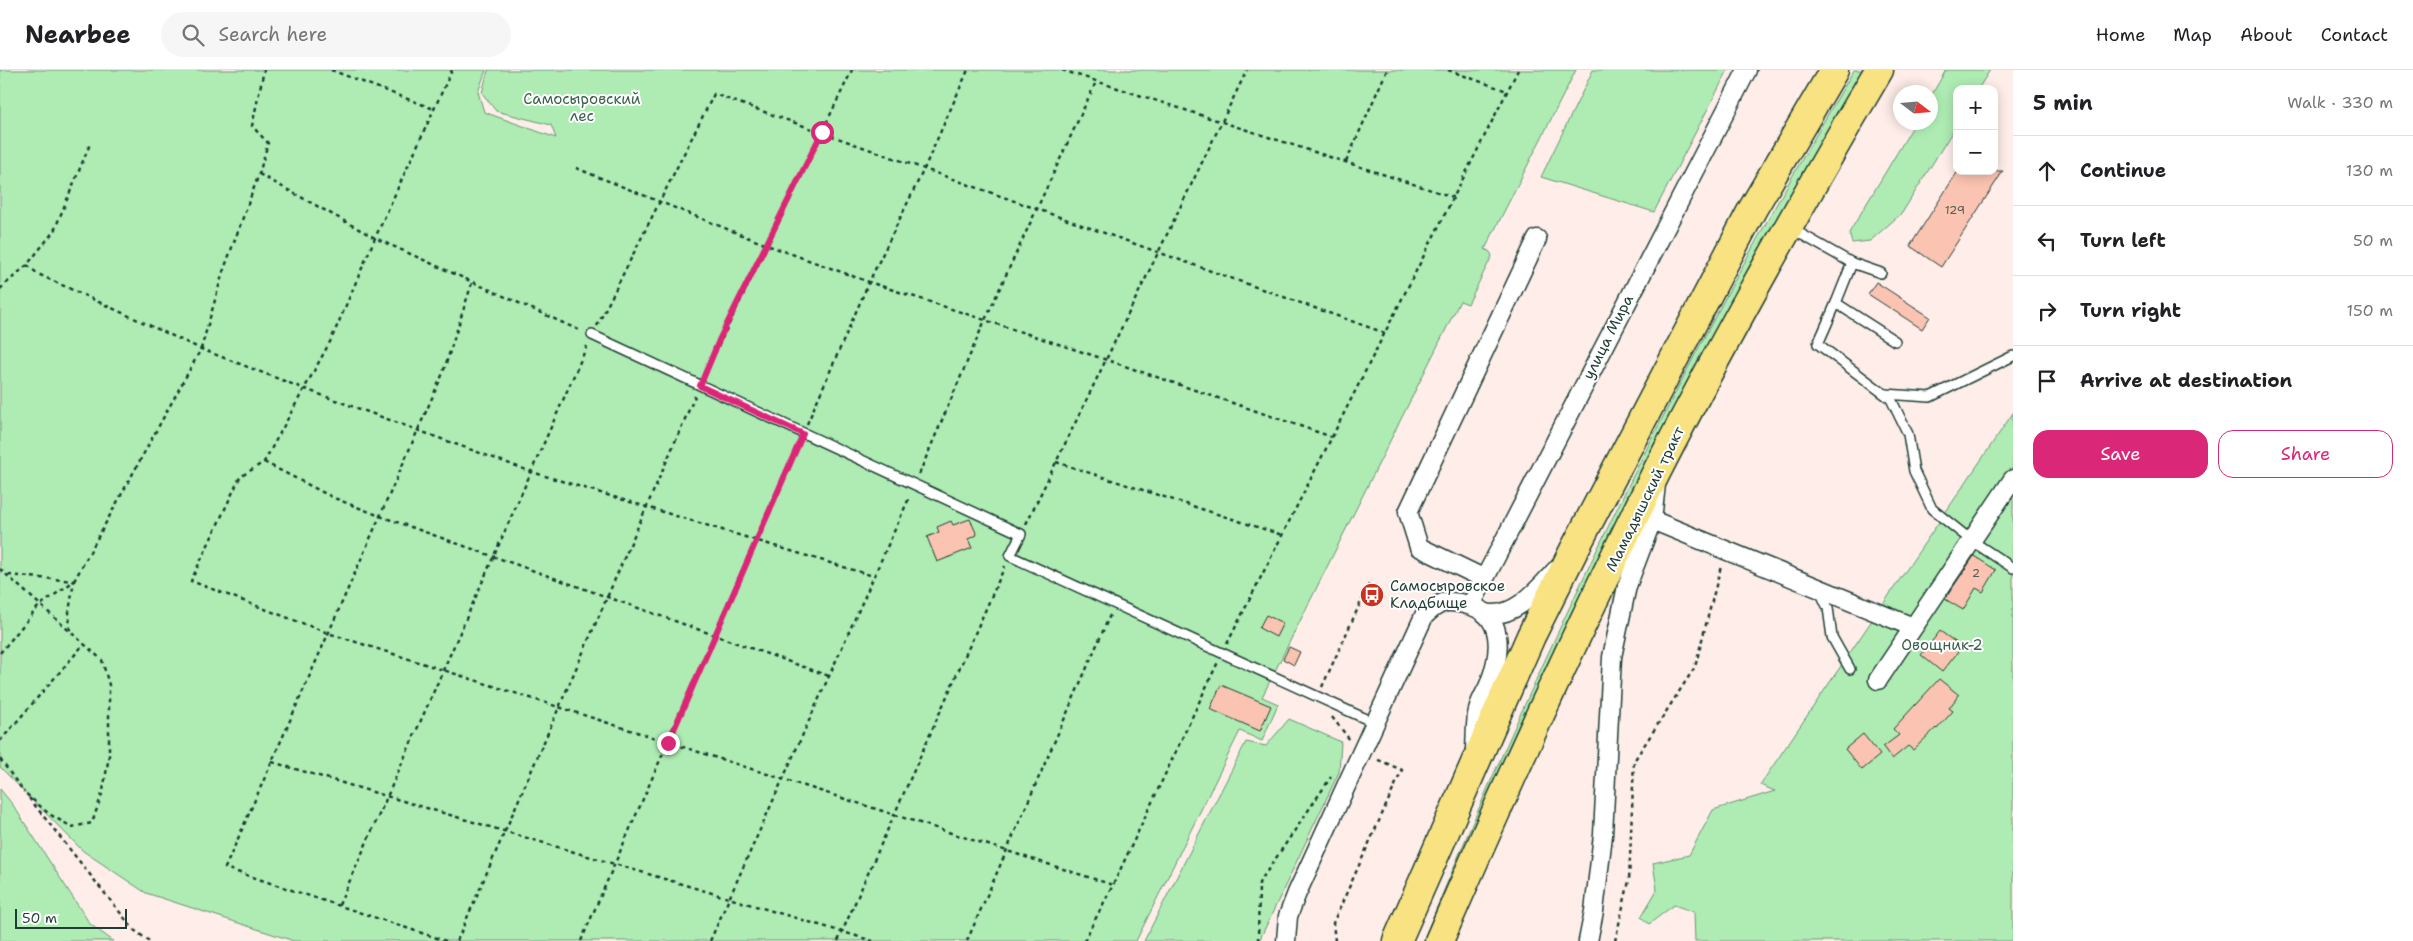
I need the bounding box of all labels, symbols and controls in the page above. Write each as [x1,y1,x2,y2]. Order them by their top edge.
search box [161,12,511,57]
text: Nearbee [25,19,131,51]
icon: search [179,21,207,49]
text: Search here [219,22,327,47]
text: Home [2096,23,2145,47]
text: Map [2173,23,2212,47]
text: About [2240,23,2293,47]
text: Contact [2321,23,2388,47]
north arrow [1893,85,1938,130]
map controls [1953,85,1998,175]
button: + [1953,85,1998,130]
park label: Самосыровский лес [523,89,641,126]
text: 5 min [2033,89,2093,117]
text: Walk · 330 m [2287,92,2393,113]
route start [811,121,834,144]
button: − [1953,130,1998,175]
icon: ahead [2033,157,2061,185]
text: Continue [2080,158,2166,183]
text: 130 m [2346,160,2393,181]
house number: 129 [1945,202,1965,218]
icon: left [2033,227,2061,255]
text: Turn left [2080,228,2166,253]
text: 50 m [2353,230,2393,251]
street label: улица Мира [1578,291,1638,383]
icon: right [2033,297,2061,325]
text: Turn right [2080,298,2181,323]
text: 150 m [2346,300,2393,321]
icon: arrive [2033,367,2061,395]
text: Arrive at destination [2080,368,2292,393]
street label: Мамадышский тракт [1601,423,1689,575]
button: Save [2033,430,2208,478]
button: Share [2218,430,2393,478]
house number: 2 [1972,565,1980,581]
place label: Самосыровское Кладбище [1390,576,1505,613]
bus stop icon: Самосыровское Кладбище [1359,582,1385,608]
park label: Овощник-2 [1901,635,1983,655]
route end [657,732,680,755]
scale bar [15,906,128,929]
text: 50 m [22,909,57,927]

